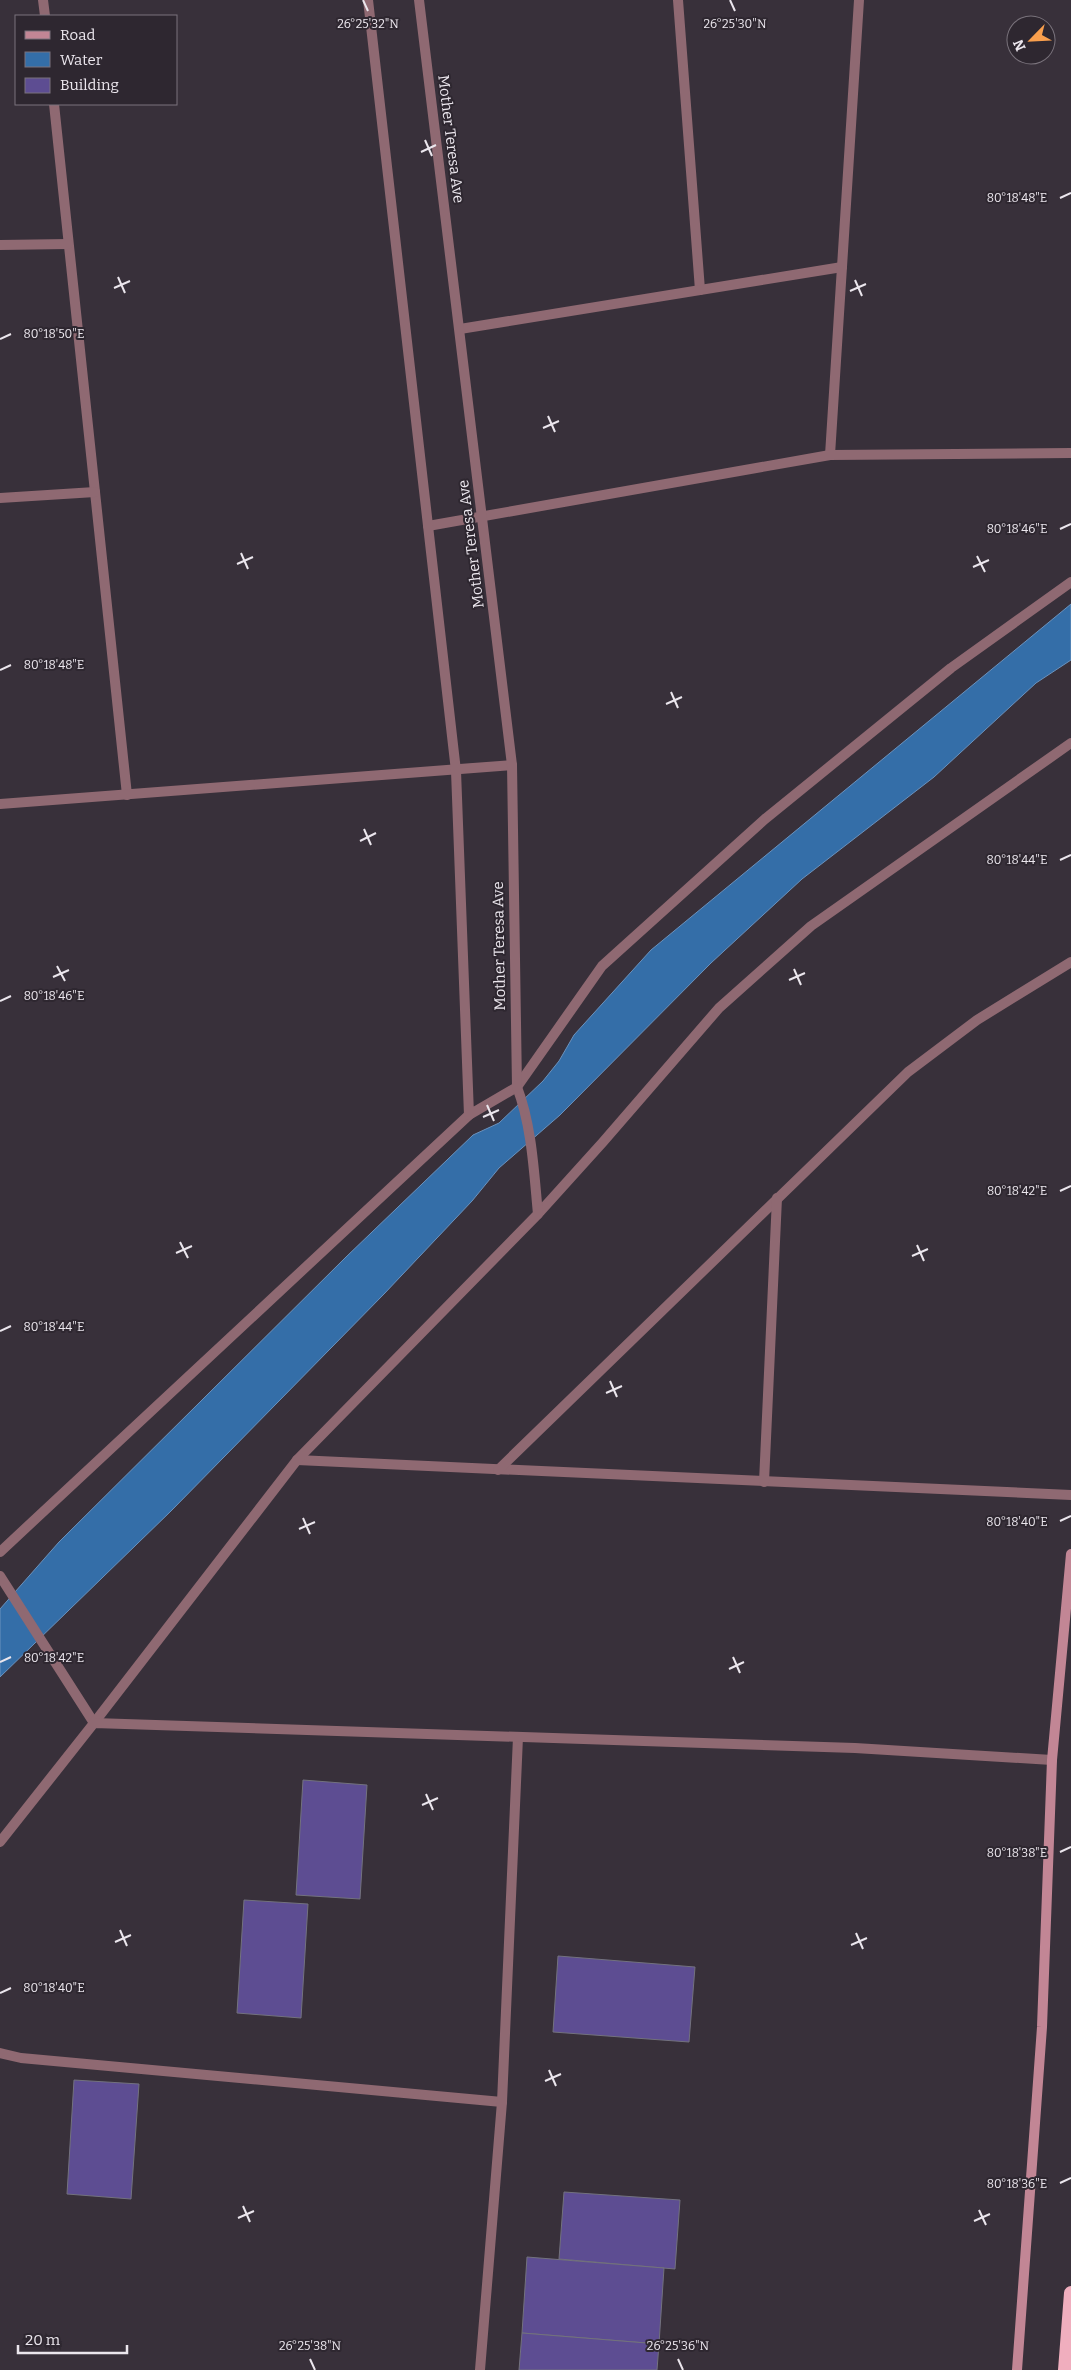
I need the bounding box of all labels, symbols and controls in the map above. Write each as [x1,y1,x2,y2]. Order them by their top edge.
legend [15,15,178,105]
north arrow [1006,15,1056,65]
text: 26°25'32"N [337,17,399,31]
text: 26°25'30"N [704,17,767,31]
text: Road [60,26,95,44]
text: N [1010,37,1030,53]
text: Water [60,51,103,69]
street label: Mother Teresa Ave [434,74,468,204]
text: Building [60,76,119,94]
text: 80°18'48"E [987,191,1047,205]
text: 80°18'50"E [24,327,84,341]
street label: Mother Teresa Ave [454,479,488,609]
text: 80°18'46"E [987,522,1047,536]
text: 80°18'48"E [24,658,84,672]
text: 80°18'44"E [987,853,1047,867]
street label: Mother Teresa Ave [489,881,509,1011]
text: 80°18'46"E [24,989,84,1003]
text: 80°18'42"E [987,1184,1047,1198]
text: 80°18'44"E [24,1320,84,1334]
text: 80°18'40"E [986,1515,1048,1529]
text: 80°18'42"E [24,1651,84,1665]
text: 80°18'38"E [987,1846,1047,1860]
text: 80°18'40"E [23,1981,85,1995]
text: 80°18'36"E [987,2177,1047,2191]
scale bar [18,2322,126,2354]
text: 20 m [25,2331,61,2349]
text: 26°25'38"N [279,2339,342,2353]
text: 26°25'36"N [647,2339,710,2353]

